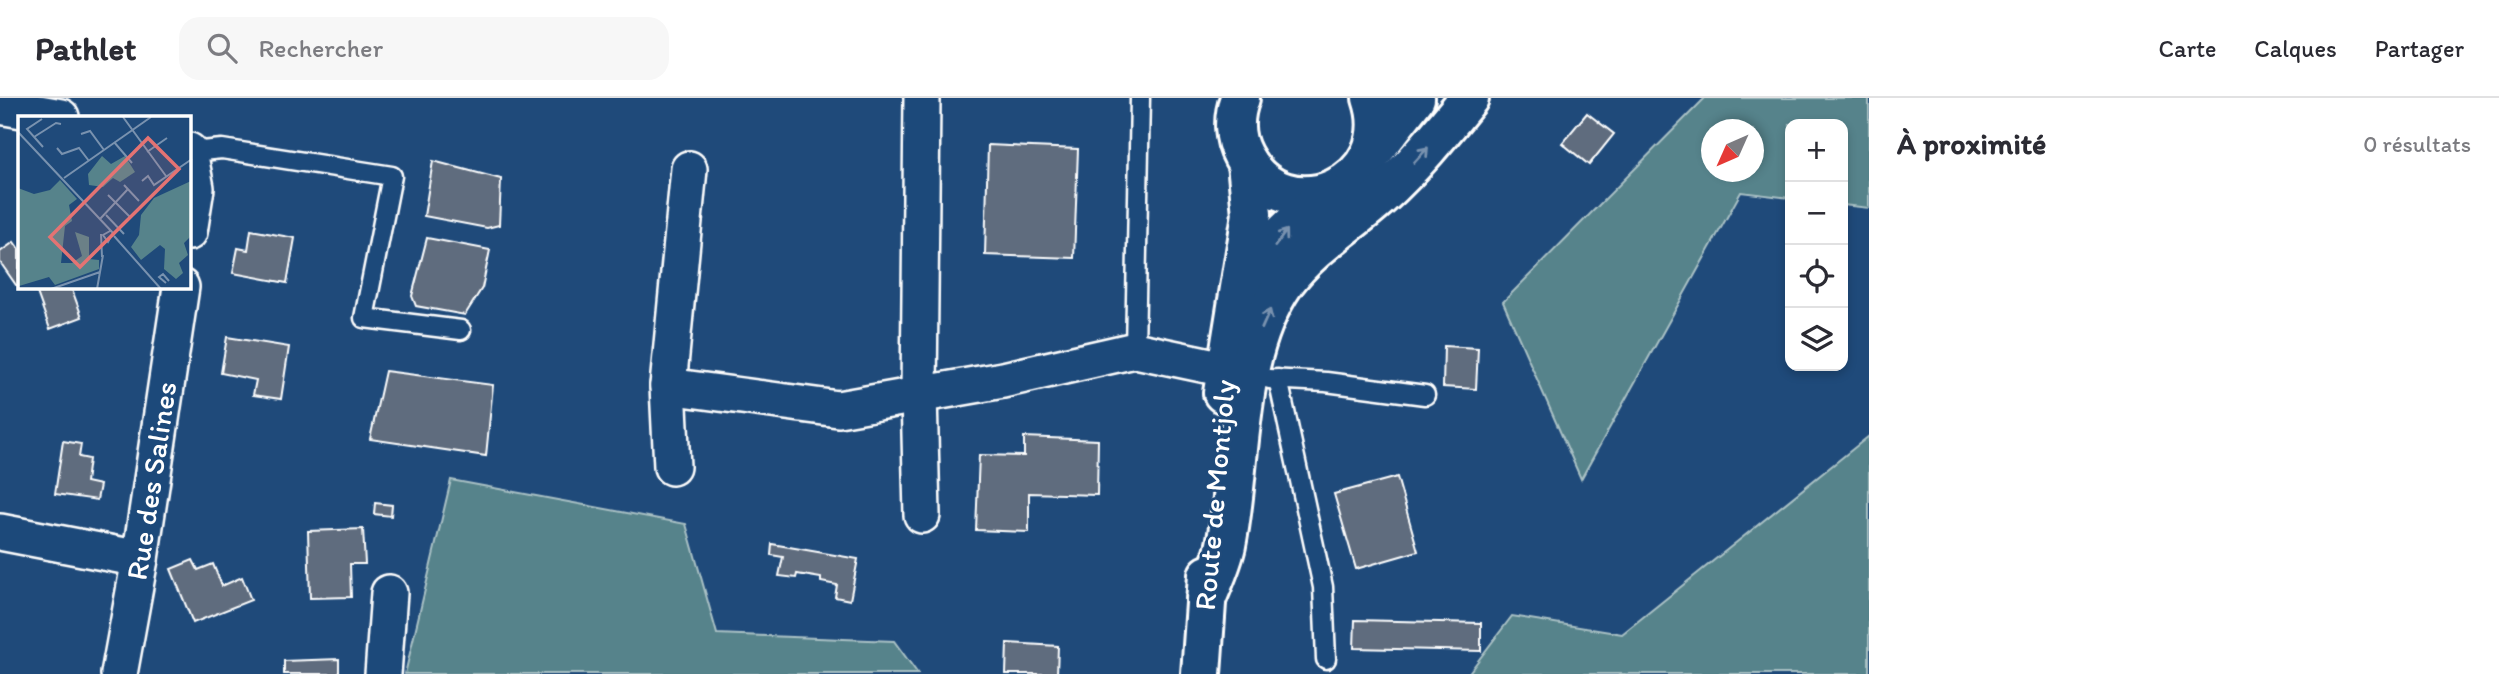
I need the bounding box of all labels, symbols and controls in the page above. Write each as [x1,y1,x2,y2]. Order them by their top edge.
search box [179,17,669,80]
text: Pathlet [35,29,137,68]
icon: search [203,29,241,67]
text: Rechercher [259,32,383,64]
text: Carte [2159,34,2216,63]
text: Calques [2254,34,2337,63]
text: Partager [2375,34,2464,63]
inset map [18,116,191,289]
north arrow [1701,119,1764,182]
map controls [1785,119,1848,371]
button: + [1785,119,1848,182]
text: À proximité [1897,125,2046,162]
text: 0 résultats [2363,130,2471,158]
one-way arrow [1412,147,1428,165]
button: − [1785,182,1848,245]
one-way arrow [1274,229,1289,248]
button: locate [1785,245,1848,308]
button: layers [1785,308,1848,371]
one-way arrow [1260,309,1273,331]
street label: Route de Montjoly [1186,378,1243,612]
street label: Rue des Salines [118,379,185,583]

